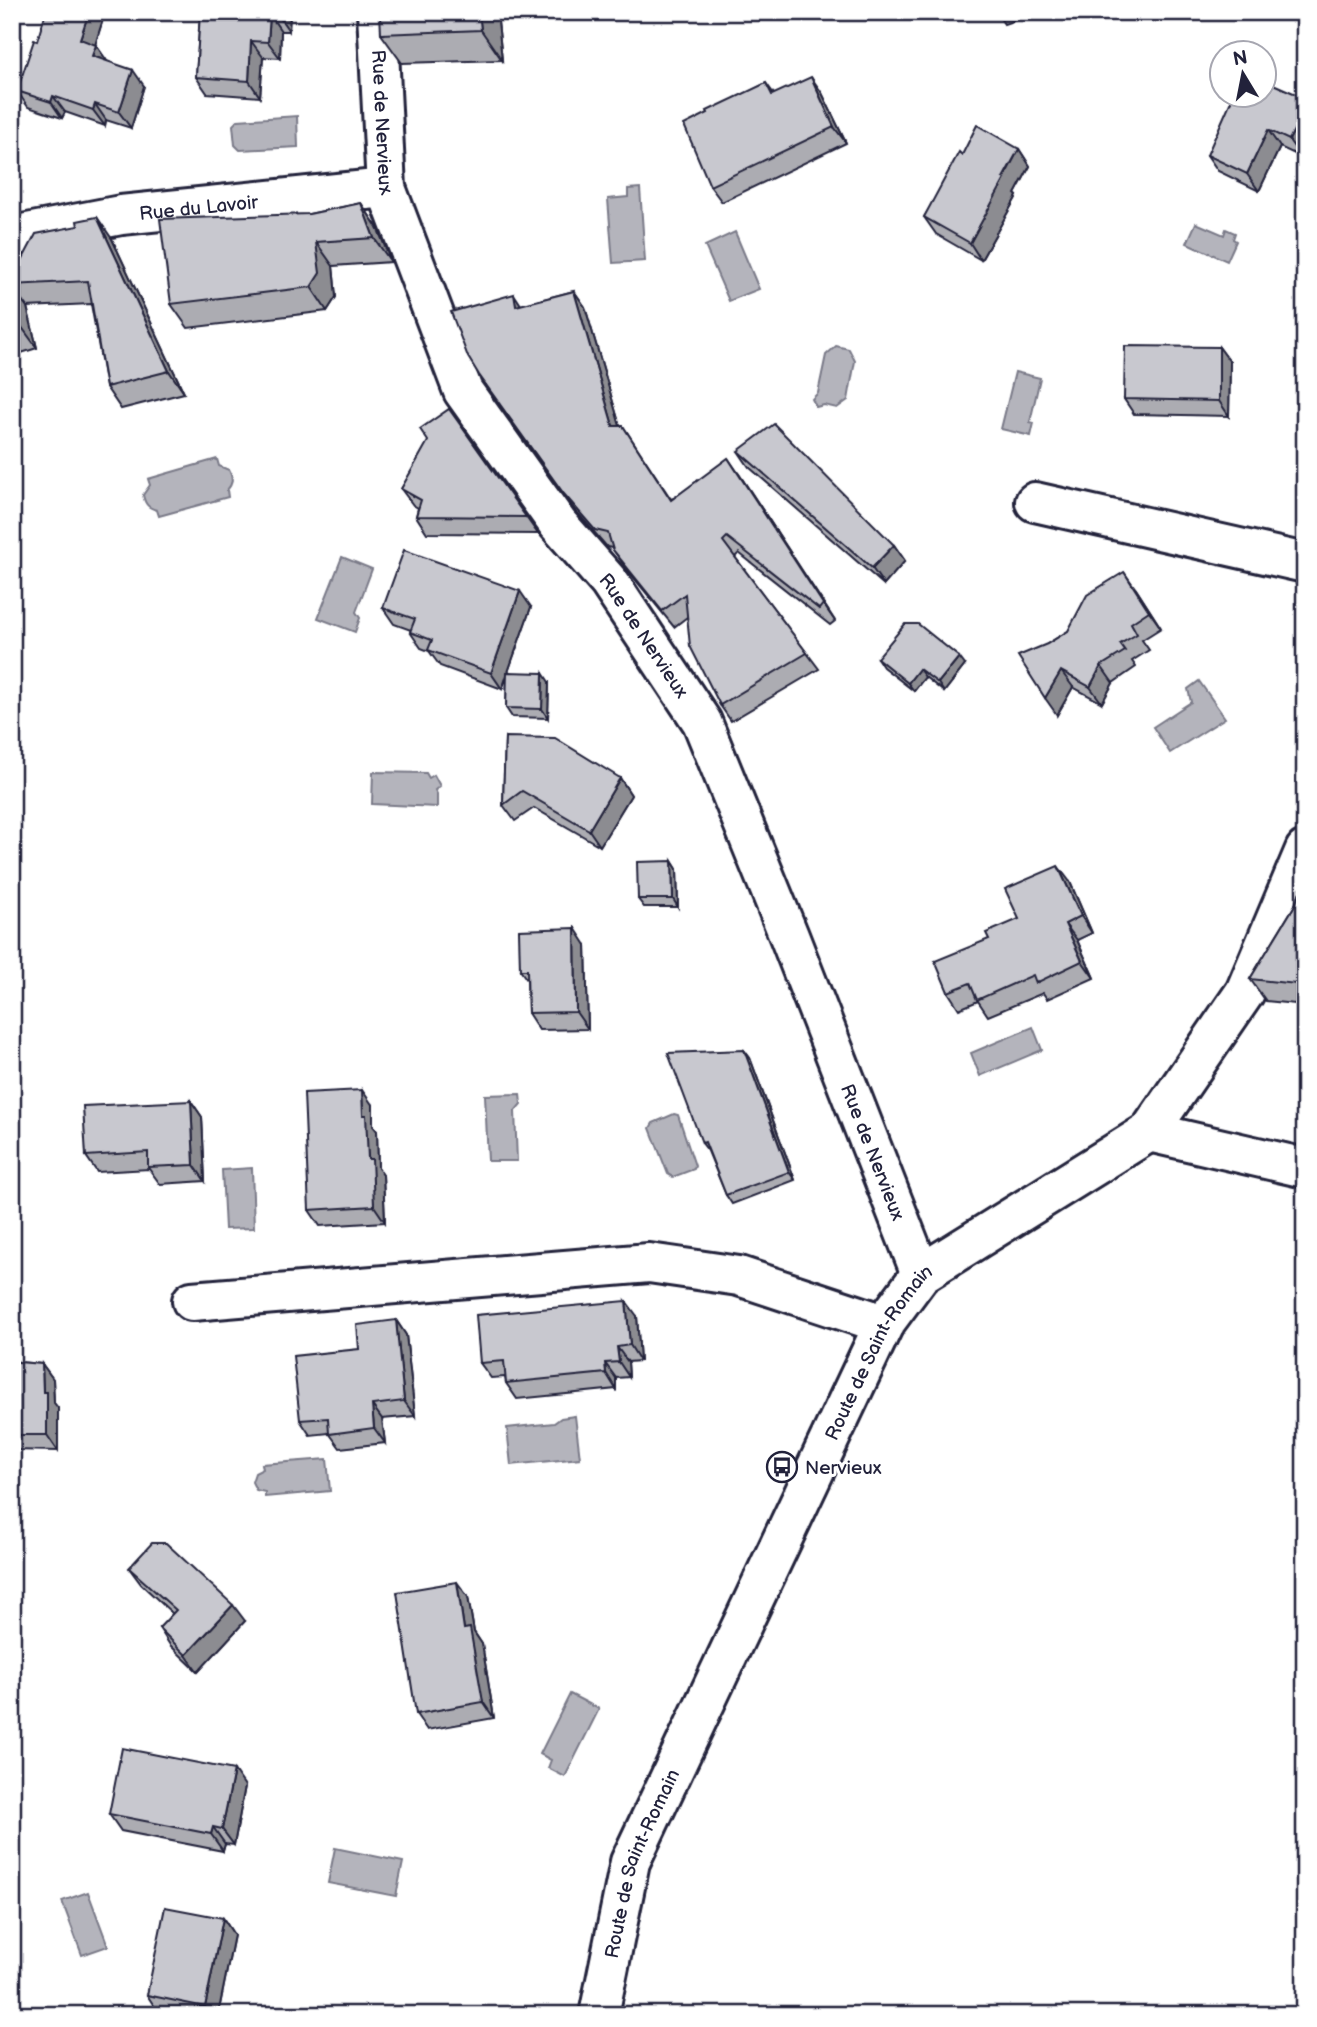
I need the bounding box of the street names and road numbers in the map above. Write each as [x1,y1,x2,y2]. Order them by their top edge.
street label: Rue de Nervieux [366,49,398,198]
street label: Rue du Lavoir [138,191,260,226]
street label: Rue de Nervieux [594,569,693,703]
street label: Rue de Nervieux [835,1081,909,1224]
street label: Route de Saint-Romain [821,1260,937,1444]
street label: Route de Saint-Romain [601,1766,685,1961]

